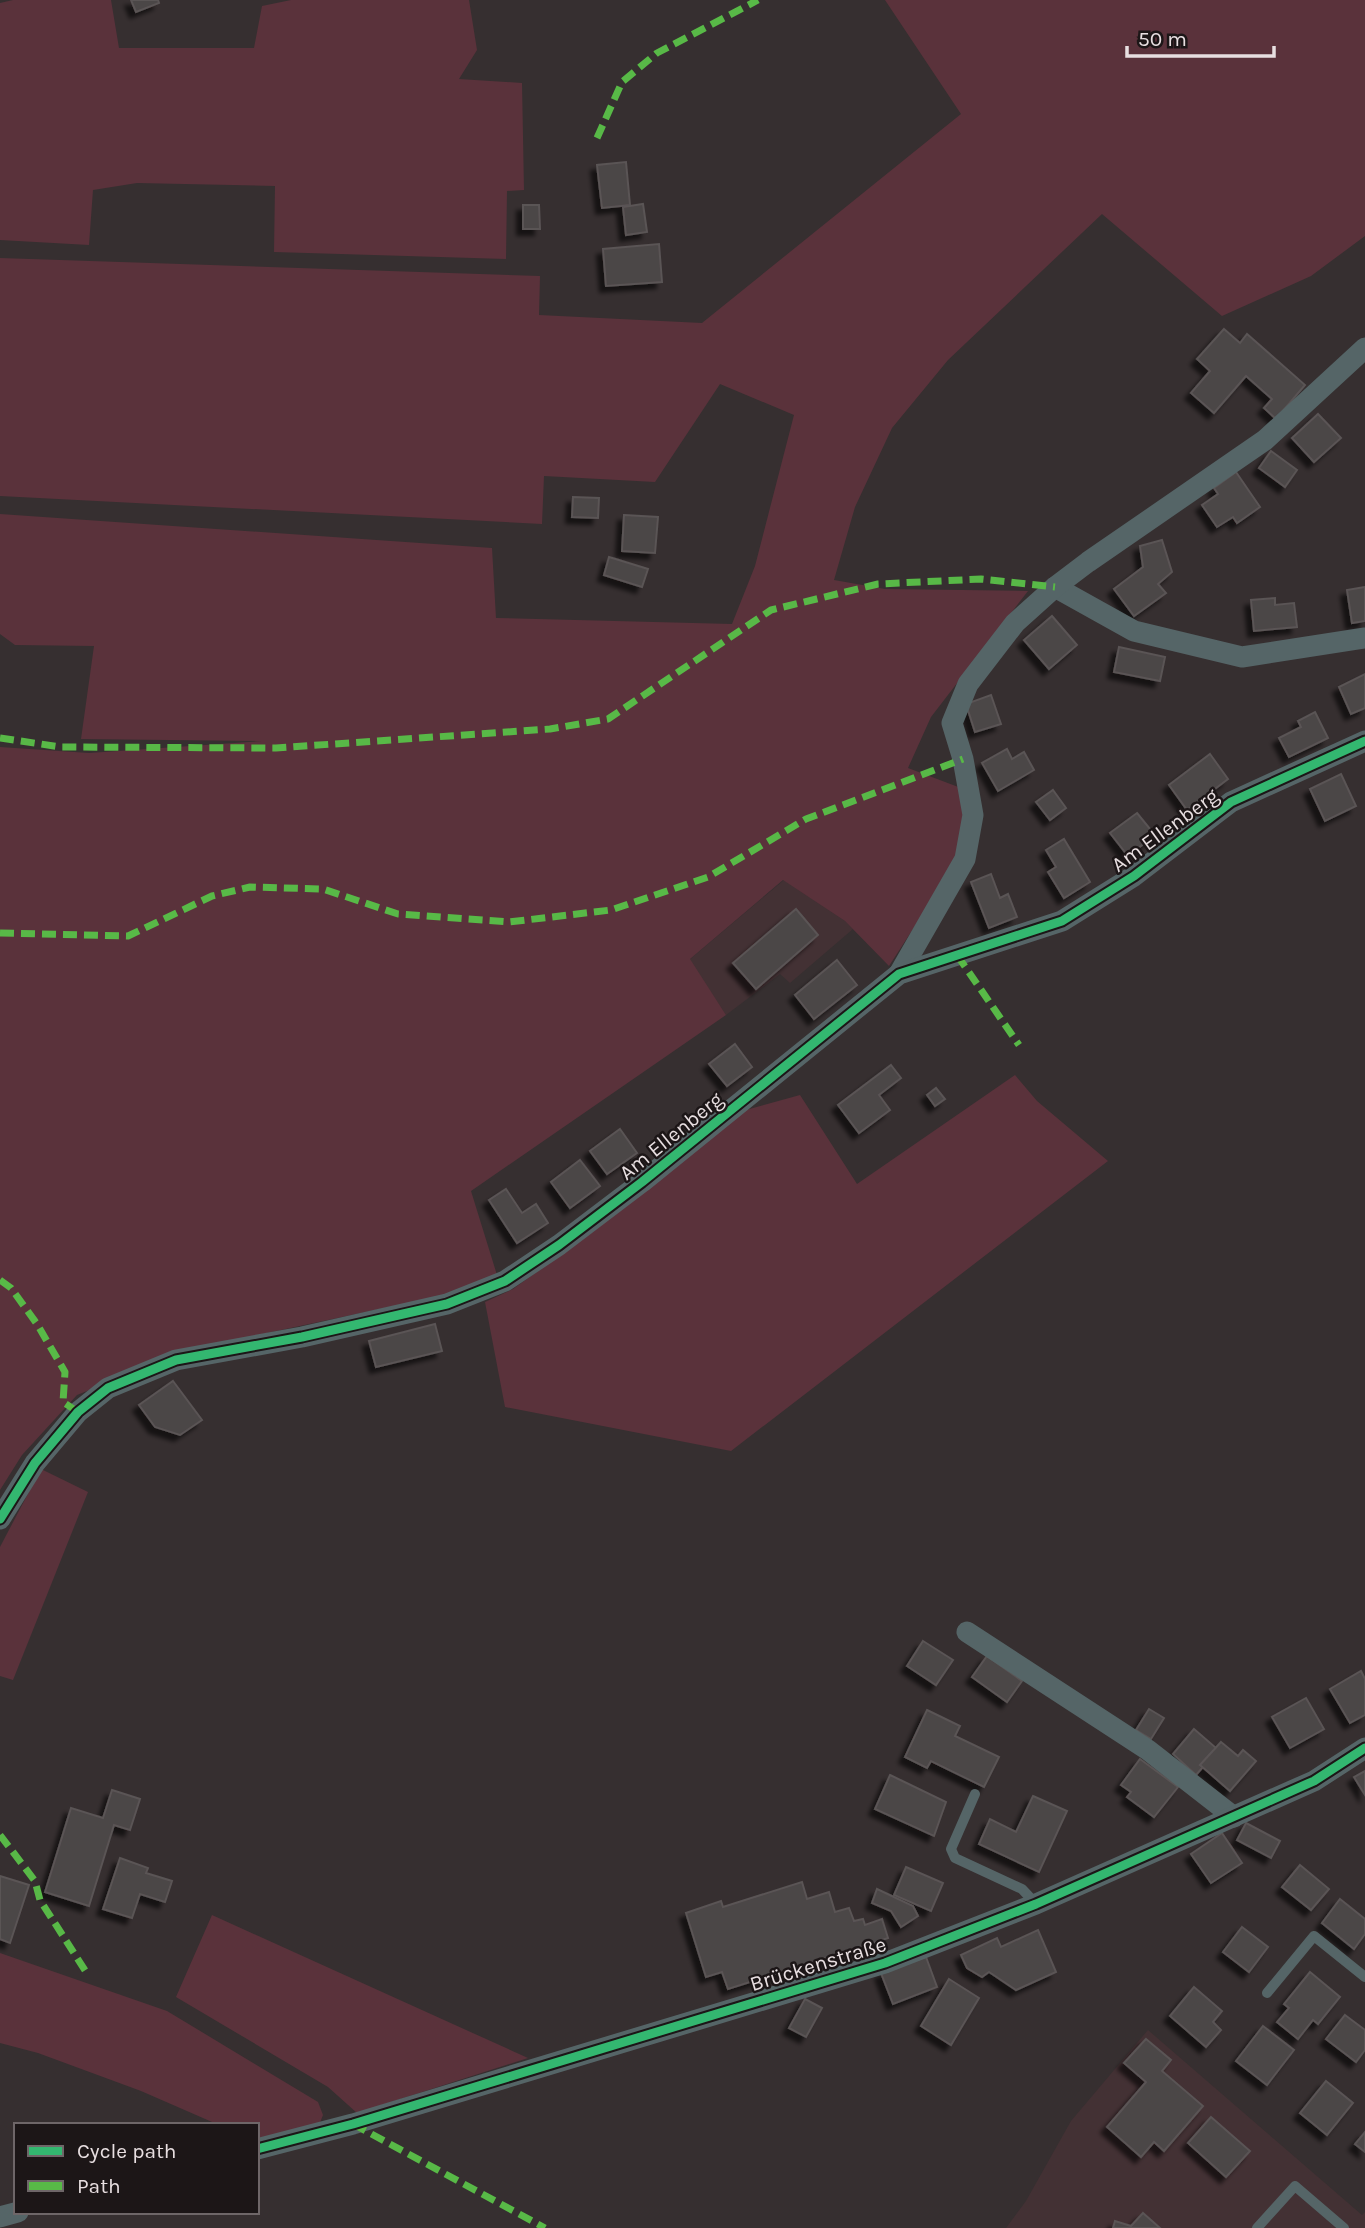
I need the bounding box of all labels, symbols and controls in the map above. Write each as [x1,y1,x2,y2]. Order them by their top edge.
scale bar [1127,14,1274,58]
text: 50 m [1138,27,1187,51]
street label: Am Ellenberg [1107,783,1223,877]
street label: Am Ellenberg [614,1087,728,1185]
street label: Brückenstraße [747,1932,889,1996]
legend [14,2123,259,2214]
text: Cycle path [77,2139,177,2163]
text: Path [77,2174,121,2198]

